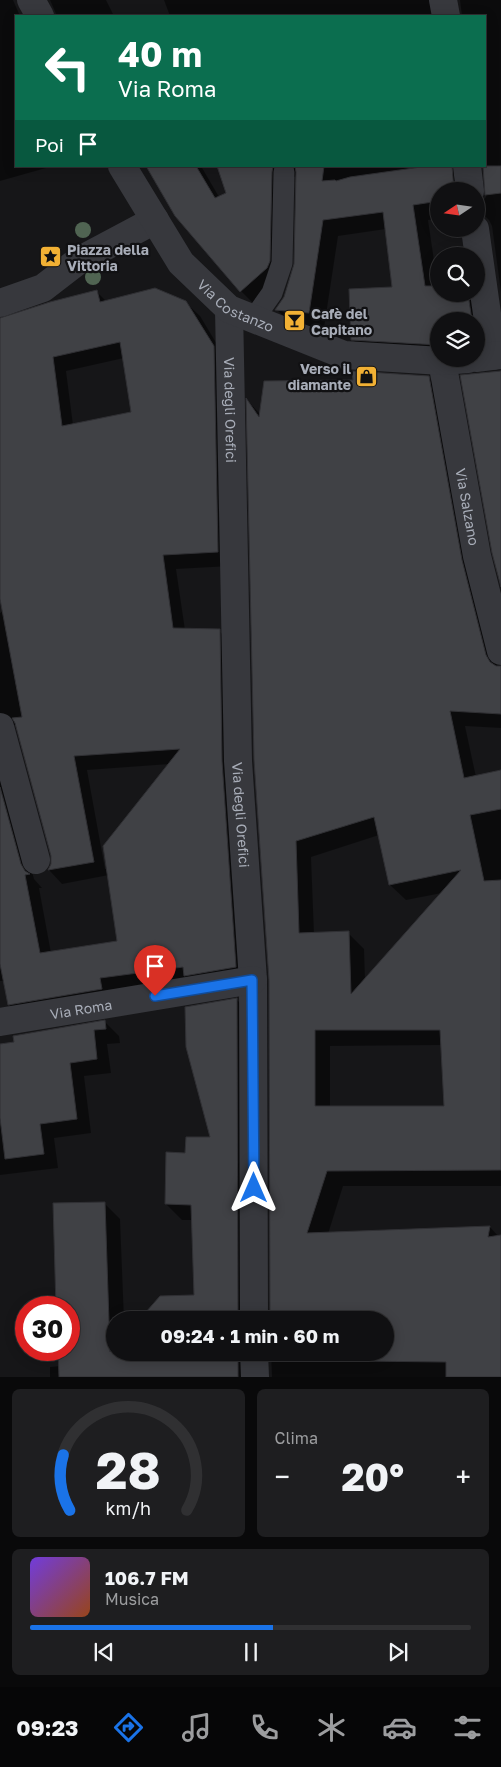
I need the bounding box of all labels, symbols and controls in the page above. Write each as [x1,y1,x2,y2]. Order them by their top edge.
text: 40 m [118,33,202,75]
icon: left [35,35,100,100]
text: Via Roma [118,75,216,102]
icon: arrive [74,130,102,158]
text: Poi [35,133,64,156]
north arrow [430,182,485,238]
map controls [430,182,485,367]
place label: Piazza della Vittoria [67,241,149,274]
place icon: Piazza della Vittoria [39,245,63,269]
button: search [430,247,485,302]
street label: Via Costanzo [194,275,277,335]
place label: Cafè del Capitano [311,305,372,338]
bar icon: Cafè del Capitano [283,309,307,333]
button: layers [430,312,485,367]
street label: Via degli Orefici [221,357,241,463]
place label: Verso il diamante [288,360,351,393]
shop icon: Verso il diamante [355,364,379,388]
street label: Via Salzano [453,467,483,547]
street label: Via degli Orefici [230,761,254,868]
pin [134,945,176,996]
icon: arrive [141,952,169,980]
street label: Via Roma [49,995,113,1022]
position arrow [227,1161,279,1213]
speed limit sign: 30 [15,1296,80,1361]
text: 09:24 · 1 min · 60 m [161,1324,339,1347]
text: Clima [275,1428,318,1448]
text: 28 [96,1438,161,1500]
text: 20° [341,1454,404,1499]
text: − [275,1460,290,1493]
text: + [456,1460,471,1493]
text: km/h [106,1497,151,1519]
text: 106.7 FM [105,1566,189,1589]
text: Musica [105,1589,159,1609]
icon: previous [90,1638,118,1666]
icon: pause [237,1638,265,1666]
icon: next [384,1638,412,1666]
icon: directions [111,1710,146,1745]
icon: music [179,1710,214,1745]
icon: phone [247,1710,282,1745]
icon: climate [314,1710,349,1745]
icon: car [382,1710,417,1745]
icon: filters [450,1710,485,1745]
text: 09:23 [16,1714,79,1741]

